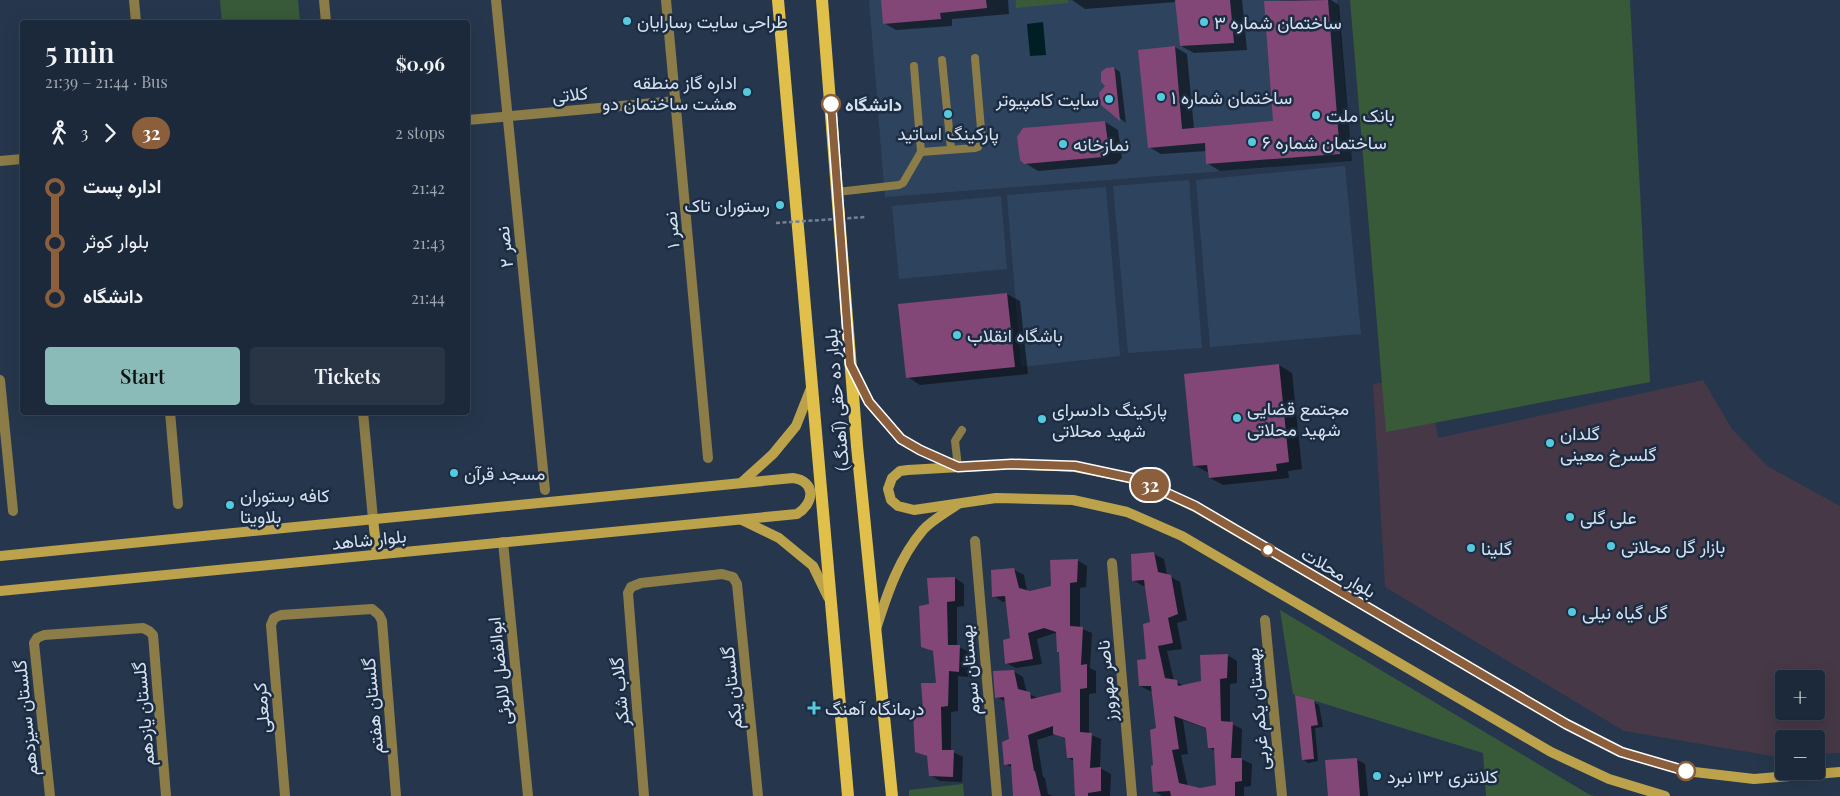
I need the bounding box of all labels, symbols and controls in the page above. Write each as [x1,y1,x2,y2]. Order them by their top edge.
place label: طراحی سایت رسارایان [637,9,788,33]
place label: ساختمان شماره ۳ [1214,10,1342,34]
marker: طراحی سایت رسارایان [621,15,633,27]
marker: ساختمان شماره ۳ [1198,16,1210,28]
text: 5 min [45,33,115,70]
text: $0.96 [396,50,445,76]
place label: اداره گاز منطقه هشت ساختمان دو [602,70,737,115]
text: 21:39 – 21:44 · Bus [45,71,168,92]
street label: کلاتی [551,80,589,108]
place label: ساختمان شماره ۱ [1171,85,1292,109]
marker: اداره گاز منطقه هشت ساختمان دو [741,86,753,98]
place label: سایت کامپیوتر [995,87,1099,112]
marker: ساختمان شماره ۱ [1155,91,1167,103]
place label: دانشگاه [845,92,902,116]
marker: سایت کامپیوتر [1103,93,1115,105]
marker: دانشگاه [821,94,841,114]
place label: بانک ملت [1326,103,1395,127]
marker: پارکینگ اساتید [942,108,954,120]
marker: بانک ملت [1310,109,1322,121]
icon: walk [45,119,73,147]
icon: forward [96,119,124,147]
text: 32 [142,121,160,145]
place label: پارکینگ اساتید [897,121,999,146]
text: 3 [81,122,88,143]
text: 2 stops [395,122,445,143]
place label: ساختمان شماره ۶ [1262,130,1387,154]
place label: نمازخانه [1073,132,1129,156]
marker: ساختمان شماره ۶ [1246,136,1258,148]
marker: نمازخانه [1057,138,1069,150]
text: اداره پست [83,172,161,198]
text: 21:42 [412,177,445,198]
place label: رستوران تاک [684,193,770,217]
marker: رستوران تاک [774,199,786,211]
street label: نصر ۱ [657,210,685,250]
street label: نصر ۲ [490,225,518,269]
text: بلوار کوثر [83,227,149,253]
text: 21:43 [412,232,445,253]
text: دانشگاه [83,282,143,308]
text: 21:44 [411,287,445,308]
place label: باشگاه انقلاب [967,323,1063,347]
street label: بلوار ده حقی (آهنگ) [818,328,854,472]
marker: باشگاه انقلاب [951,329,963,341]
button: Start [45,347,240,405]
button: Tickets [250,347,445,405]
place label: مجتمع قضایی شهید محلاتی [1247,396,1349,441]
place label: پارکینگ دادسرای شهید محلاتی [1052,397,1167,442]
marker: مجتمع قضایی شهید محلاتی [1231,412,1243,424]
marker: پارکینگ دادسرای شهید محلاتی [1036,413,1048,425]
place label: گلدان گلسرخ معینی [1560,421,1657,467]
marker: گلدان گلسرخ معینی [1544,437,1556,449]
place label: مسجد قرآن [464,461,545,485]
marker: مسجد قرآن [448,467,460,479]
line badge: 32 [1128,469,1172,501]
text: 32 [1141,473,1159,497]
place label: کافه رستوران بلاویتا [240,483,329,528]
marker: کافه رستوران بلاویتا [224,499,236,511]
place label: علی گلی [1580,505,1637,529]
marker: علی گلی [1564,511,1576,523]
street label: بلوار شاهد [331,523,407,555]
place label: بازار گل محلاتی [1621,534,1725,558]
place label: گلينا [1481,536,1512,560]
marker: بازار گل محلاتی [1605,540,1617,552]
street label: بلوار محلات [1297,541,1381,603]
marker: گلينا [1465,542,1477,554]
unlabelled marker [1261,543,1275,557]
place label: گل گیاه نیلی [1582,600,1668,624]
marker: گل گیاه نیلی [1566,606,1578,618]
street label: ابوالفضل لالوئی [481,616,517,726]
street label: بهستان سوم [953,624,986,716]
street label: ناصر مهرورز [1090,639,1122,724]
street label: گلستان یکم [715,645,748,731]
street label: بهستان یکم غربی [1240,647,1275,771]
street label: گلاب شکر [604,656,634,729]
street label: گلستان هفتم [356,657,389,755]
street label: گلستان سیزدهم [7,659,44,777]
street label: گلستان یازدهم [126,661,161,767]
map controls [1775,670,1825,780]
button: + [1775,670,1825,720]
street label: کرمعلی [247,682,275,734]
place label: درمانگاه آهنگ [825,696,924,720]
marker: درمانگاه آهنگ [807,701,821,715]
button: − [1775,730,1825,780]
unlabelled marker [1676,761,1696,781]
place label: کلانتری ۱۳۲ نبرد [1387,764,1498,788]
marker: کلانتری ۱۳۲ نبرد [1371,770,1383,782]

